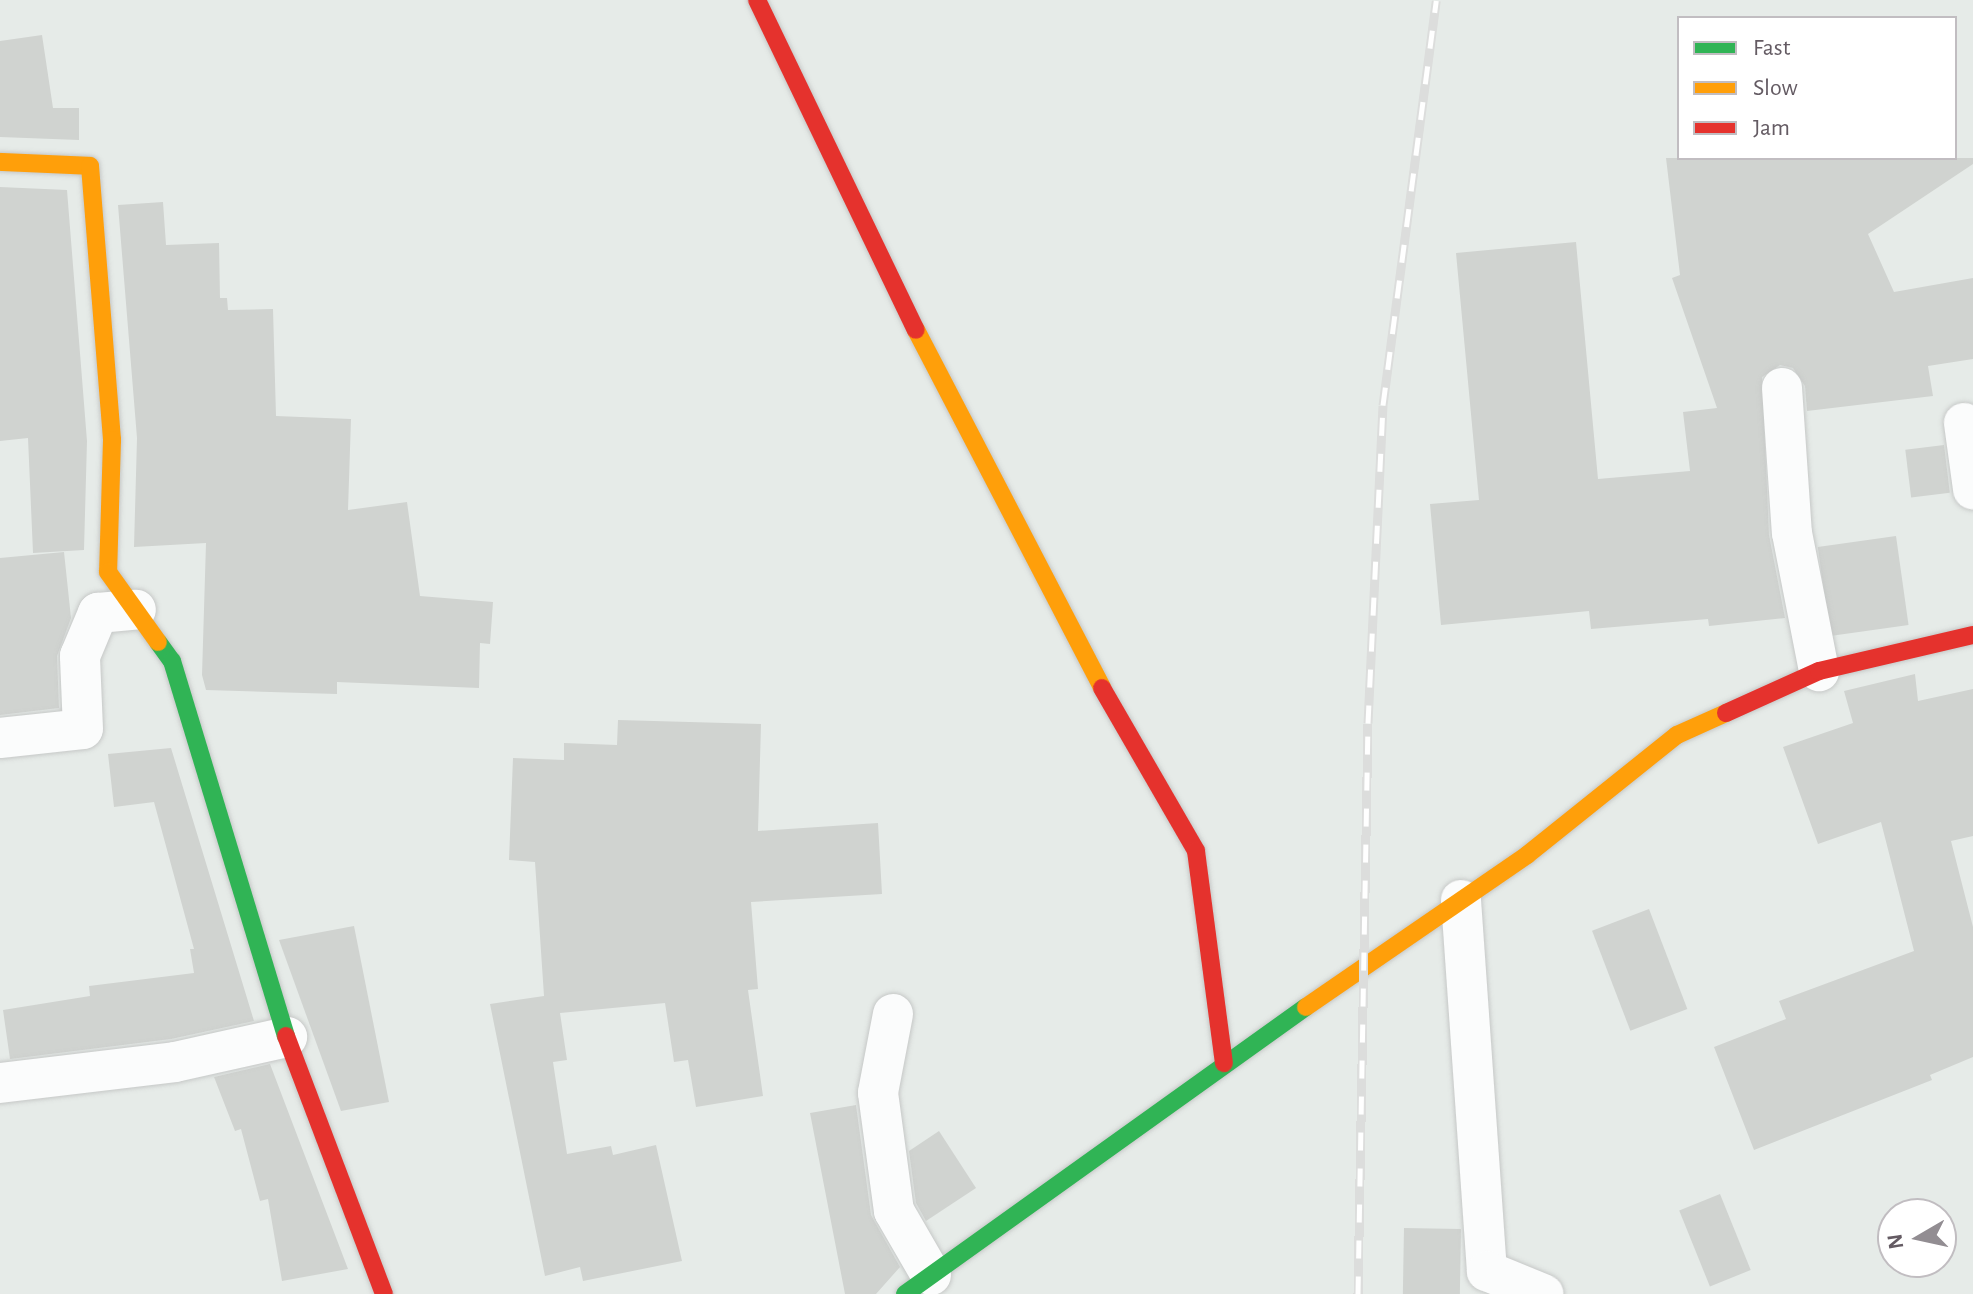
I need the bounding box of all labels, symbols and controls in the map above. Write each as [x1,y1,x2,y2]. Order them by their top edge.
legend [1677,16,1957,160]
text: Fast [1753,36,1790,60]
text: Slow [1753,76,1798,100]
text: Jam [1753,116,1790,140]
north arrow [1877,1198,1957,1278]
text: N [1883,1232,1907,1251]

